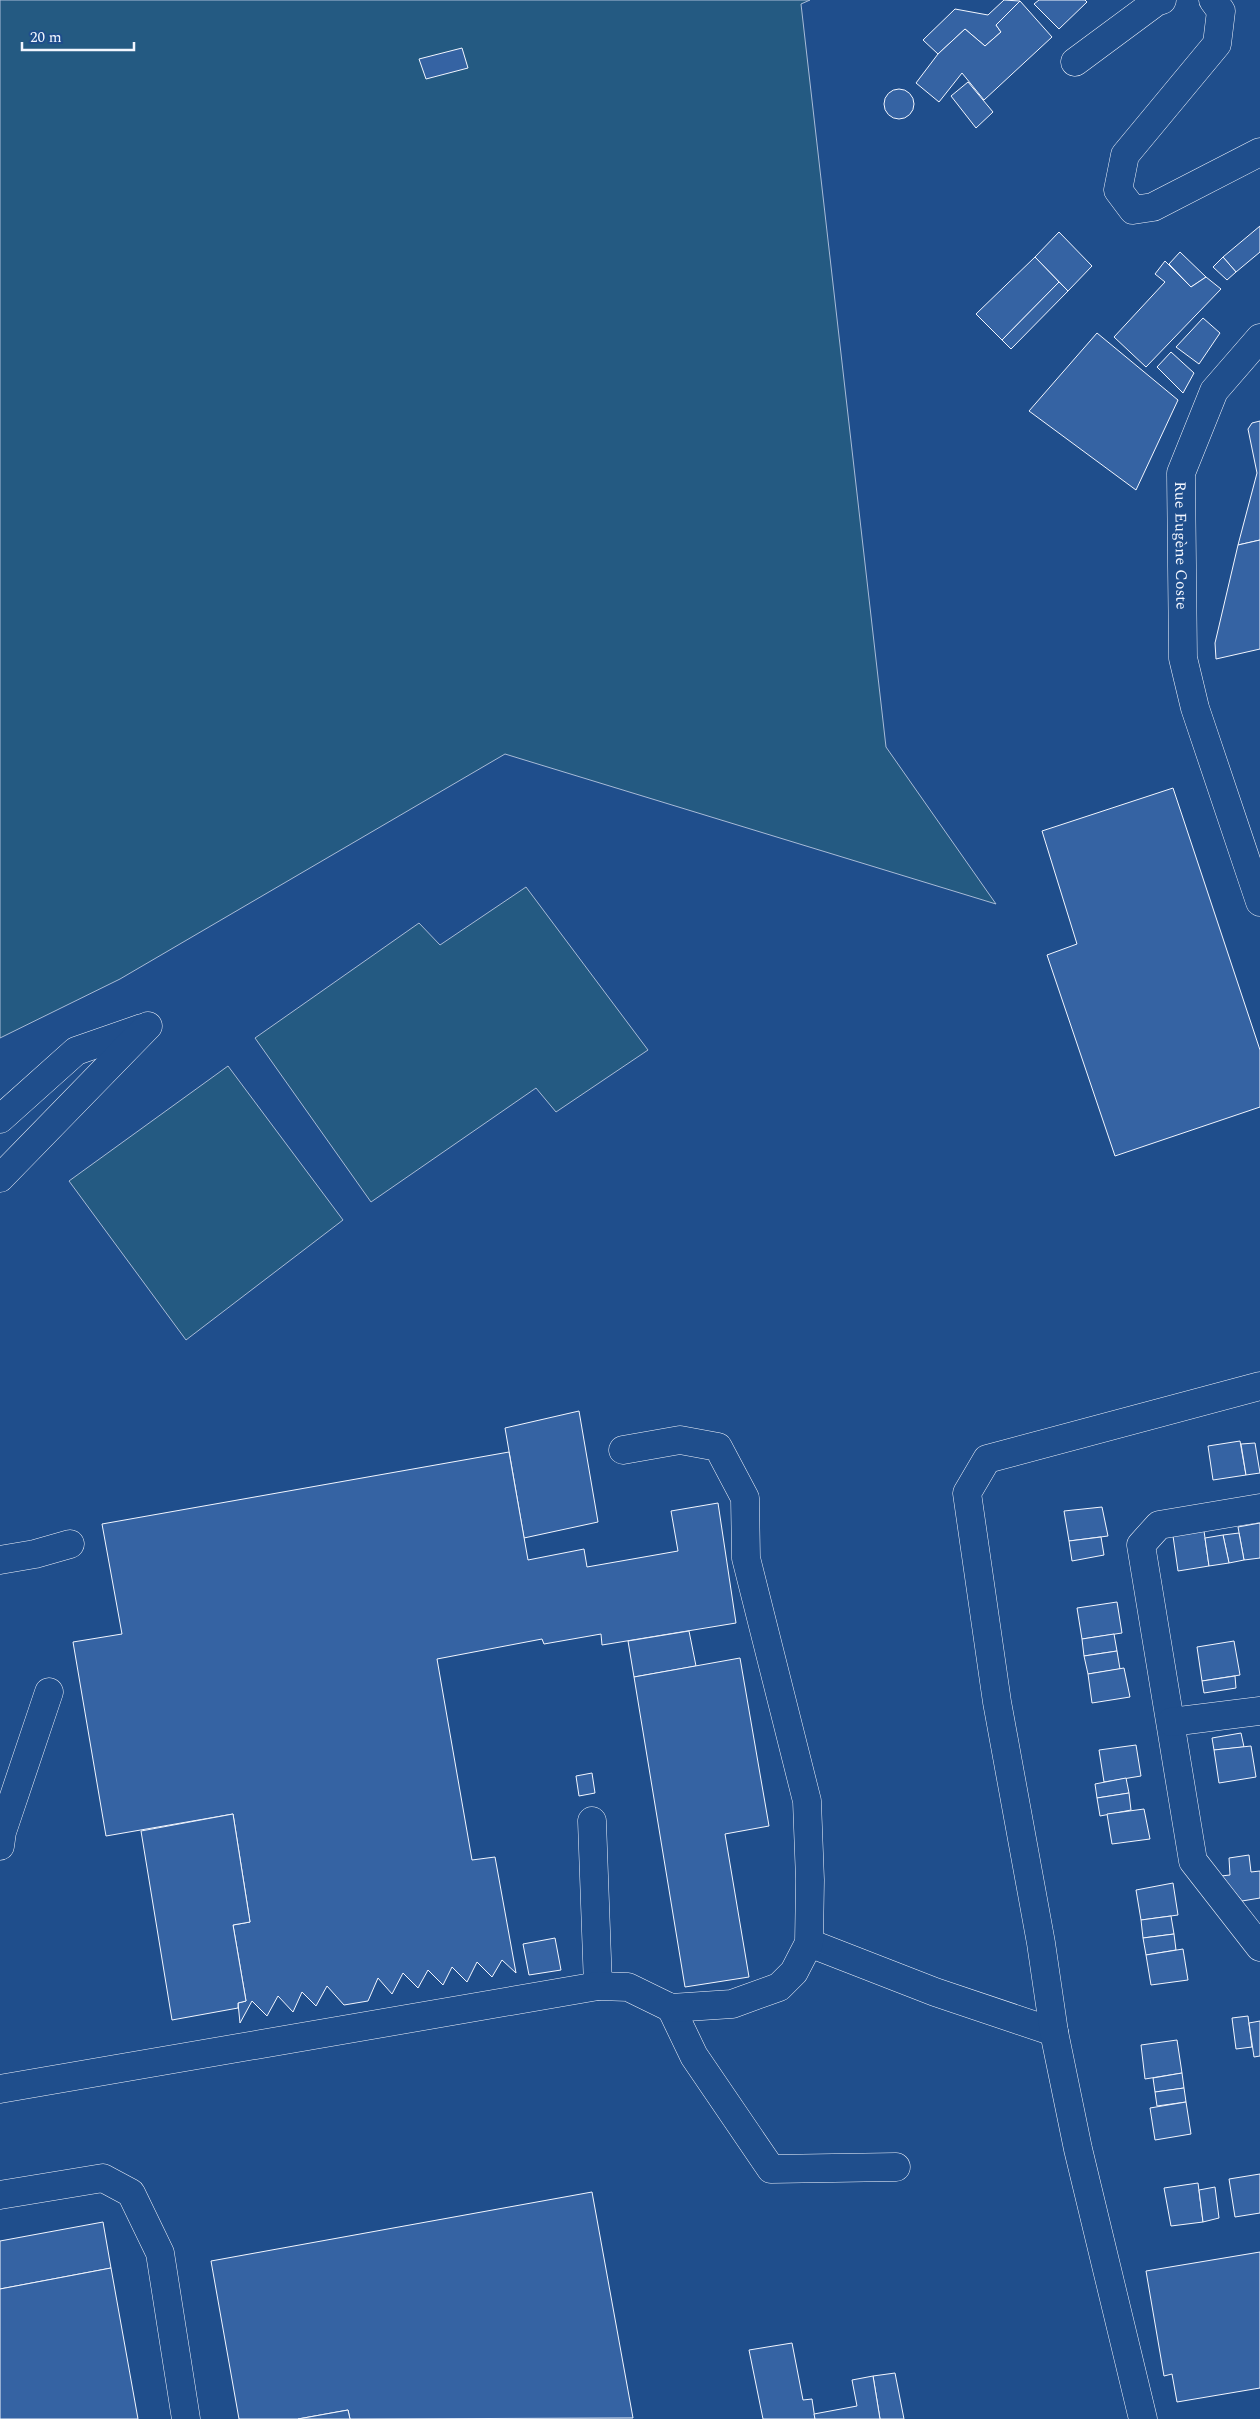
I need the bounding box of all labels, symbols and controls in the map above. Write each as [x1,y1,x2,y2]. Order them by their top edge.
scale bar [22,20,135,52]
text: 20 m [30,26,62,49]
street label: Rue Eugène Coste [1168,481,1193,610]

